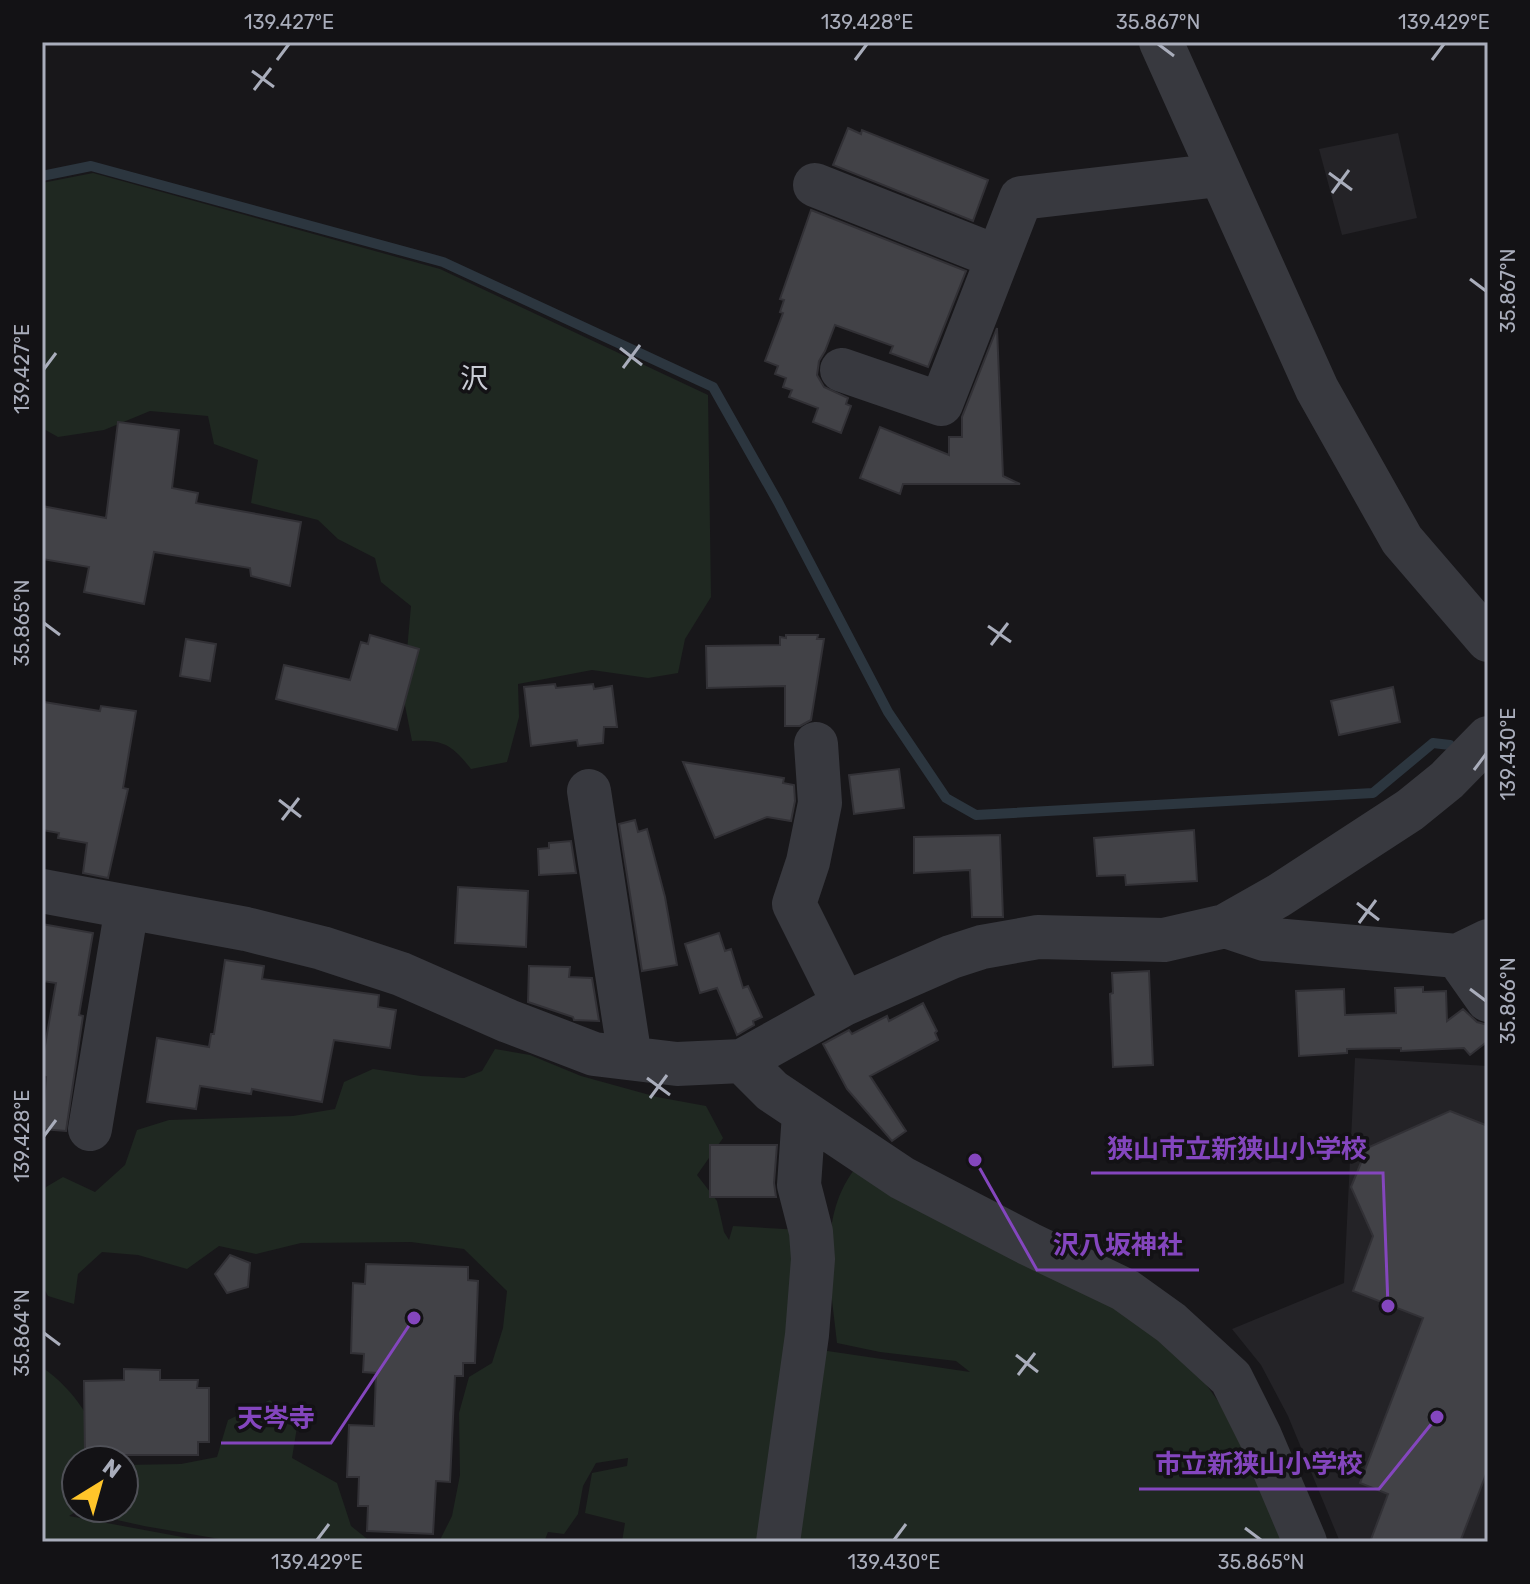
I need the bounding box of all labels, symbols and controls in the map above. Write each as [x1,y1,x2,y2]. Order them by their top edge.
text: 139.427°E [244,10,334,34]
text: 139.428°E [821,10,913,34]
text: 35.867°N [1116,10,1200,34]
text: 139.429°E [1398,10,1490,34]
text: 35.867°N [1496,249,1520,333]
text: 139.427°E [10,324,34,414]
district label: 沢 [460,362,488,395]
text: 35.865°N [10,580,34,666]
text: 139.430°E [1496,708,1520,800]
text: 35.866°N [1496,957,1520,1045]
text: 139.428°E [10,1090,34,1182]
callout: 狭山市立新狭山小学校 [1091,1123,1383,1173]
text: 狭山市立新狭山小学校 [1107,1134,1367,1165]
callout: 沢八坂神社 [1037,1220,1199,1270]
text: 沢八坂神社 [1053,1230,1183,1261]
text: 35.864°N [10,1289,34,1377]
callout: 天岑寺 [221,1393,331,1443]
text: 天岑寺 [237,1403,315,1434]
callout: 市立新狭山小学校 [1139,1439,1379,1489]
north arrow [60,1444,140,1524]
text: 市立新狭山小学校 [1155,1449,1363,1480]
text: N [97,1453,126,1484]
text: 139.429°E [271,1550,363,1574]
text: 139.430°E [848,1550,940,1574]
text: 35.865°N [1218,1550,1304,1574]

